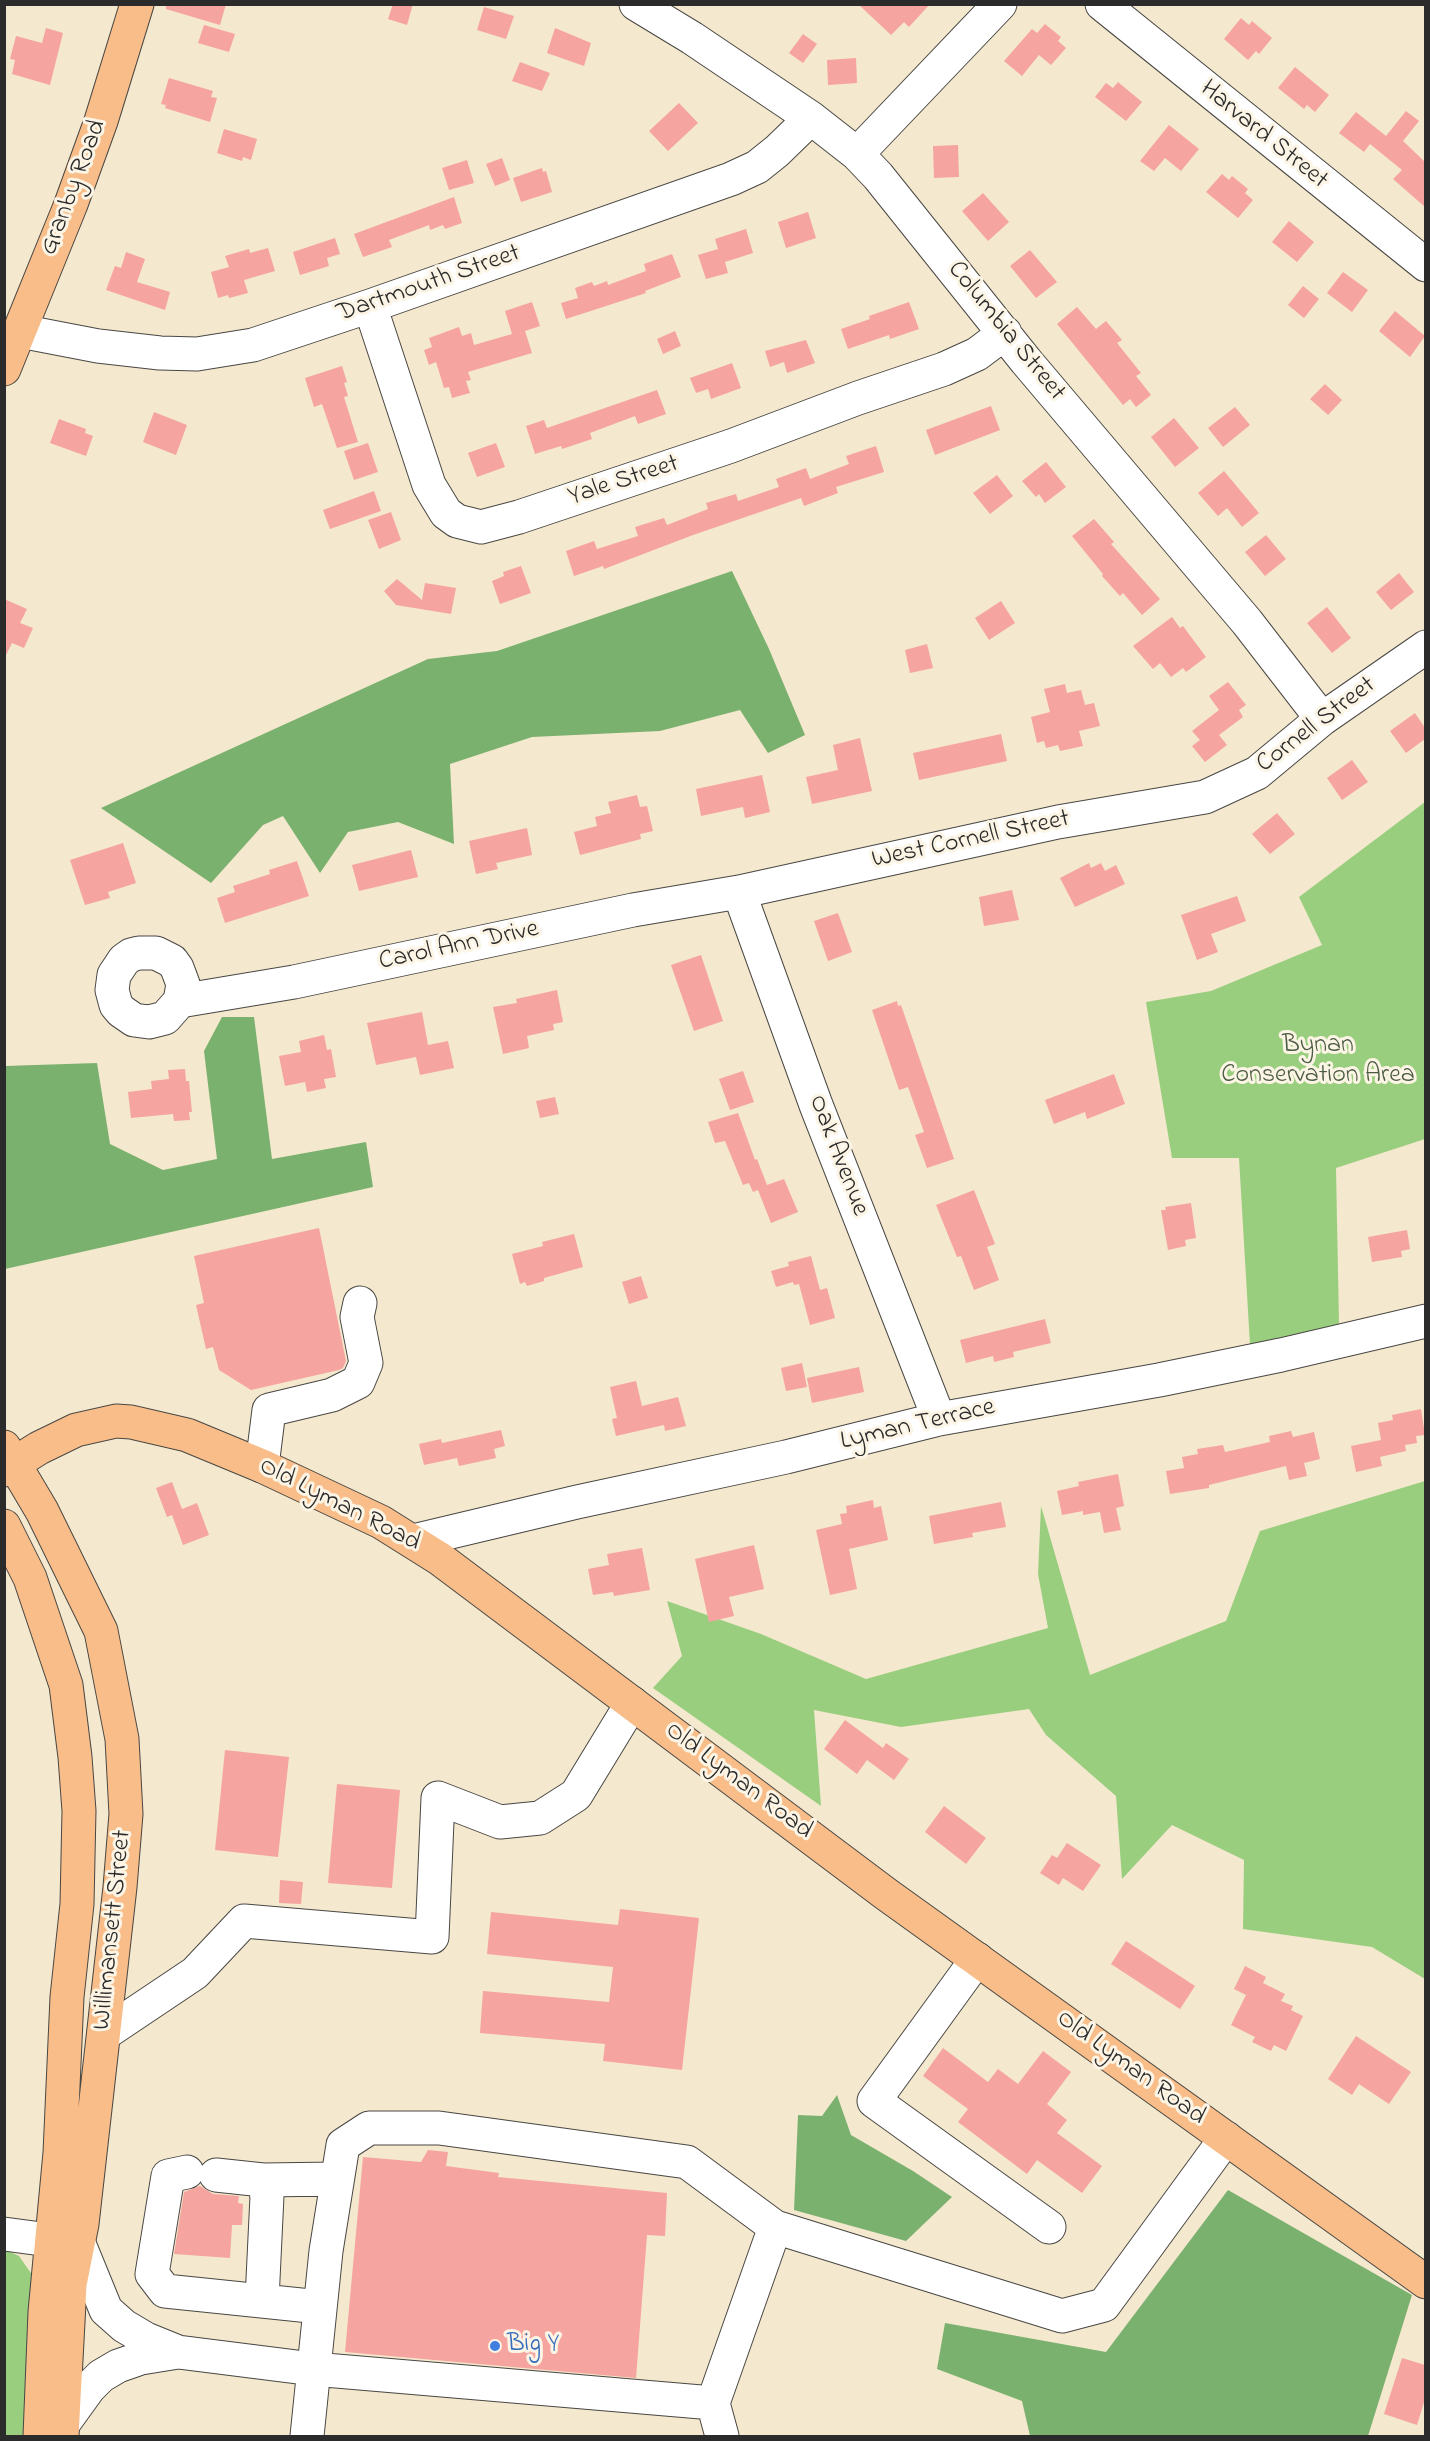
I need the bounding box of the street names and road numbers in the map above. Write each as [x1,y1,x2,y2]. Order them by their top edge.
street label: Harvard Street [1193,75,1333,197]
street label: Granby Road [35,116,115,260]
street label: Dartmouth Street [333,239,525,331]
street label: Columbia Street [939,256,1071,408]
street label: Yale Street [565,450,683,514]
street label: Cornell Street [1251,671,1383,781]
street label: West Cornell Street [869,805,1073,877]
street label: Carol Ann Drive [376,915,542,979]
street label: Oak Avenue [800,1091,874,1221]
street label: Lyman Terrace [838,1393,998,1459]
street label: Old Lyman Road [253,1452,425,1560]
street label: Old Lyman Road [658,1716,818,1848]
street label: Willimansett Street [88,1828,140,2032]
street label: Old Lyman Road [1049,2004,1211,2134]

